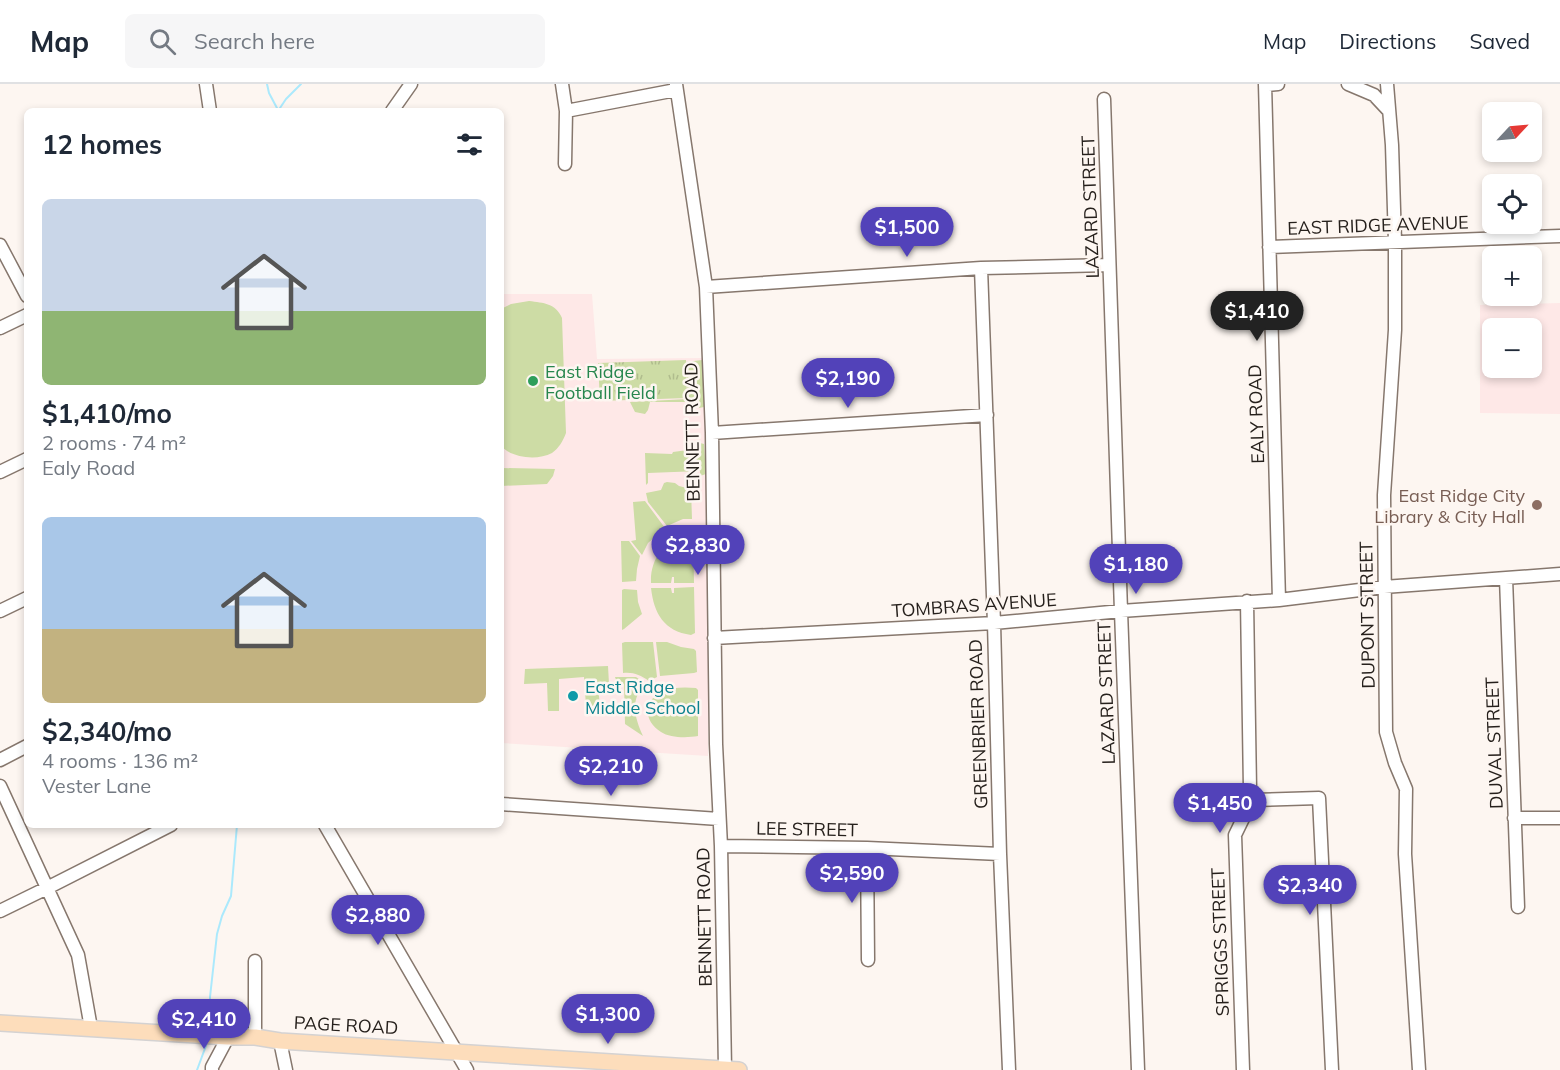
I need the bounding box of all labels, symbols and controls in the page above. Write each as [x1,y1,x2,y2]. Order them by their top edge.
search box [125,14,545,68]
text: Map [30,24,89,59]
icon: search [146,25,179,58]
text: Search here [194,27,315,55]
text: Map [1263,28,1306,54]
text: Directions [1339,28,1436,54]
text: Saved [1469,28,1530,54]
north arrow [1482,102,1542,162]
map controls [1482,102,1542,378]
text: 12 homes [42,128,162,161]
icon: filters [453,128,486,161]
street label: LAZARD STREET [1076,135,1104,279]
button: locate [1482,174,1542,234]
pin: $1,500 [858,207,956,258]
street label: EAST RIDGE AVENUE [1287,210,1469,240]
text: $1,500 [875,214,939,239]
icon: home [210,238,318,346]
button: + [1482,246,1542,306]
pin: $1,410 [1208,291,1306,342]
text: $1,410 [1225,298,1289,323]
button: − [1482,318,1542,378]
pin: $2,190 [799,358,897,409]
place label: East Ridge Football Field [545,360,656,404]
street label: BENNETT ROAD [679,362,705,502]
street label: EALY ROAD [1243,364,1269,464]
text: $2,190 [816,365,880,390]
marker: East Ridge Football Field [526,374,540,388]
text: $1,410/mo [42,397,172,430]
text: 2 rooms · 74 m² [42,430,186,455]
text: Ealy Road [42,455,135,480]
place label: East Ridge City Library & City Hall [1374,484,1525,528]
marker: East Ridge City Library & City Hall [1530,498,1544,512]
pin: $2,830 [649,525,747,576]
text: $2,830 [666,532,730,557]
street label: DUPONT STREET [1354,541,1380,689]
pin: $1,180 [1087,544,1185,595]
text: $1,180 [1104,551,1168,576]
icon: home [210,556,318,664]
street label: TOMBRAS AVENUE [891,588,1057,622]
street label: LAZARD STREET [1092,621,1120,765]
street label: GREENBRIER ROAD [964,639,992,809]
place label: East Ridge Middle School [585,675,701,719]
street label: DUVAL STREET [1480,677,1508,809]
marker: East Ridge Middle School [566,689,580,703]
text: $2,340/mo [42,715,172,748]
pin: $2,210 [562,746,660,797]
text: 4 rooms · 136 m² [42,748,198,773]
text: $2,210 [579,753,643,778]
text: Vester Lane [42,773,151,798]
pin: $1,450 [1171,783,1269,834]
text: $1,450 [1188,790,1252,815]
street label: LEE STREET [756,817,858,841]
street label: BENNETT ROAD [691,847,717,987]
pin: $2,590 [803,853,901,904]
text: $2,590 [820,860,884,885]
pin: $2,340 [1261,865,1359,916]
street label: SPRIGGS STREET [1206,867,1234,1017]
text: $2,340 [1278,872,1342,897]
pin: $2,880 [329,895,427,946]
text: $2,880 [346,902,410,927]
pin: $1,300 [559,994,657,1045]
pin: $2,410 [155,999,253,1050]
text: $1,300 [576,1001,640,1026]
text: $2,410 [172,1006,236,1031]
street label: PAGE ROAD [293,1011,399,1039]

